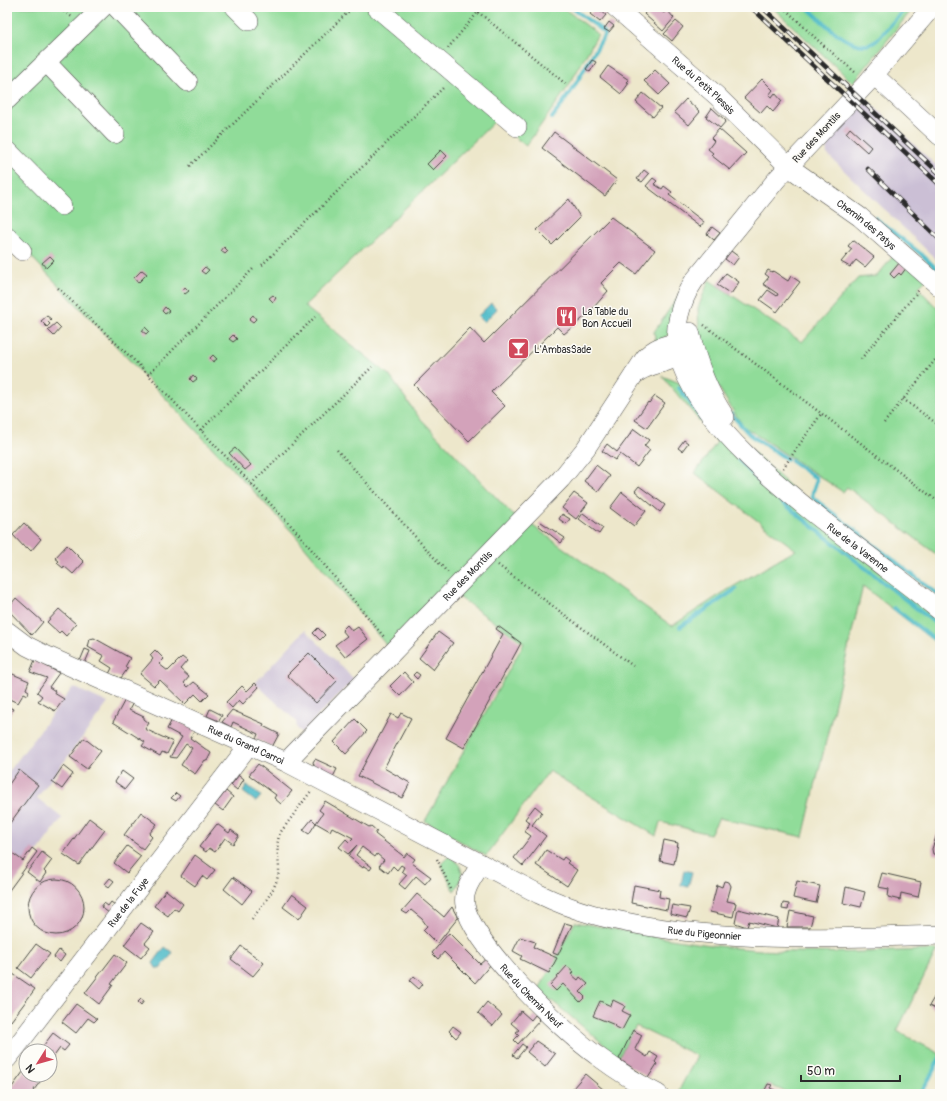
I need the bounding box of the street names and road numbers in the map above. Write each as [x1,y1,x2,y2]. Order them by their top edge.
street label: Rue du Petit Plessis [669,54,737,117]
street label: Rue des Montils [790,109,844,166]
street label: Chemin des Patys [834,197,898,253]
street label: Rue de la Varenne [824,521,891,576]
street label: Rue des Montils [441,548,495,604]
street label: Rue du Grand Carroi [206,723,286,767]
street label: Rue de la Fuye [106,876,152,930]
street label: Rue du Pigeonnier [667,924,742,943]
street label: Rue du Chemin Neuf [497,962,565,1031]

